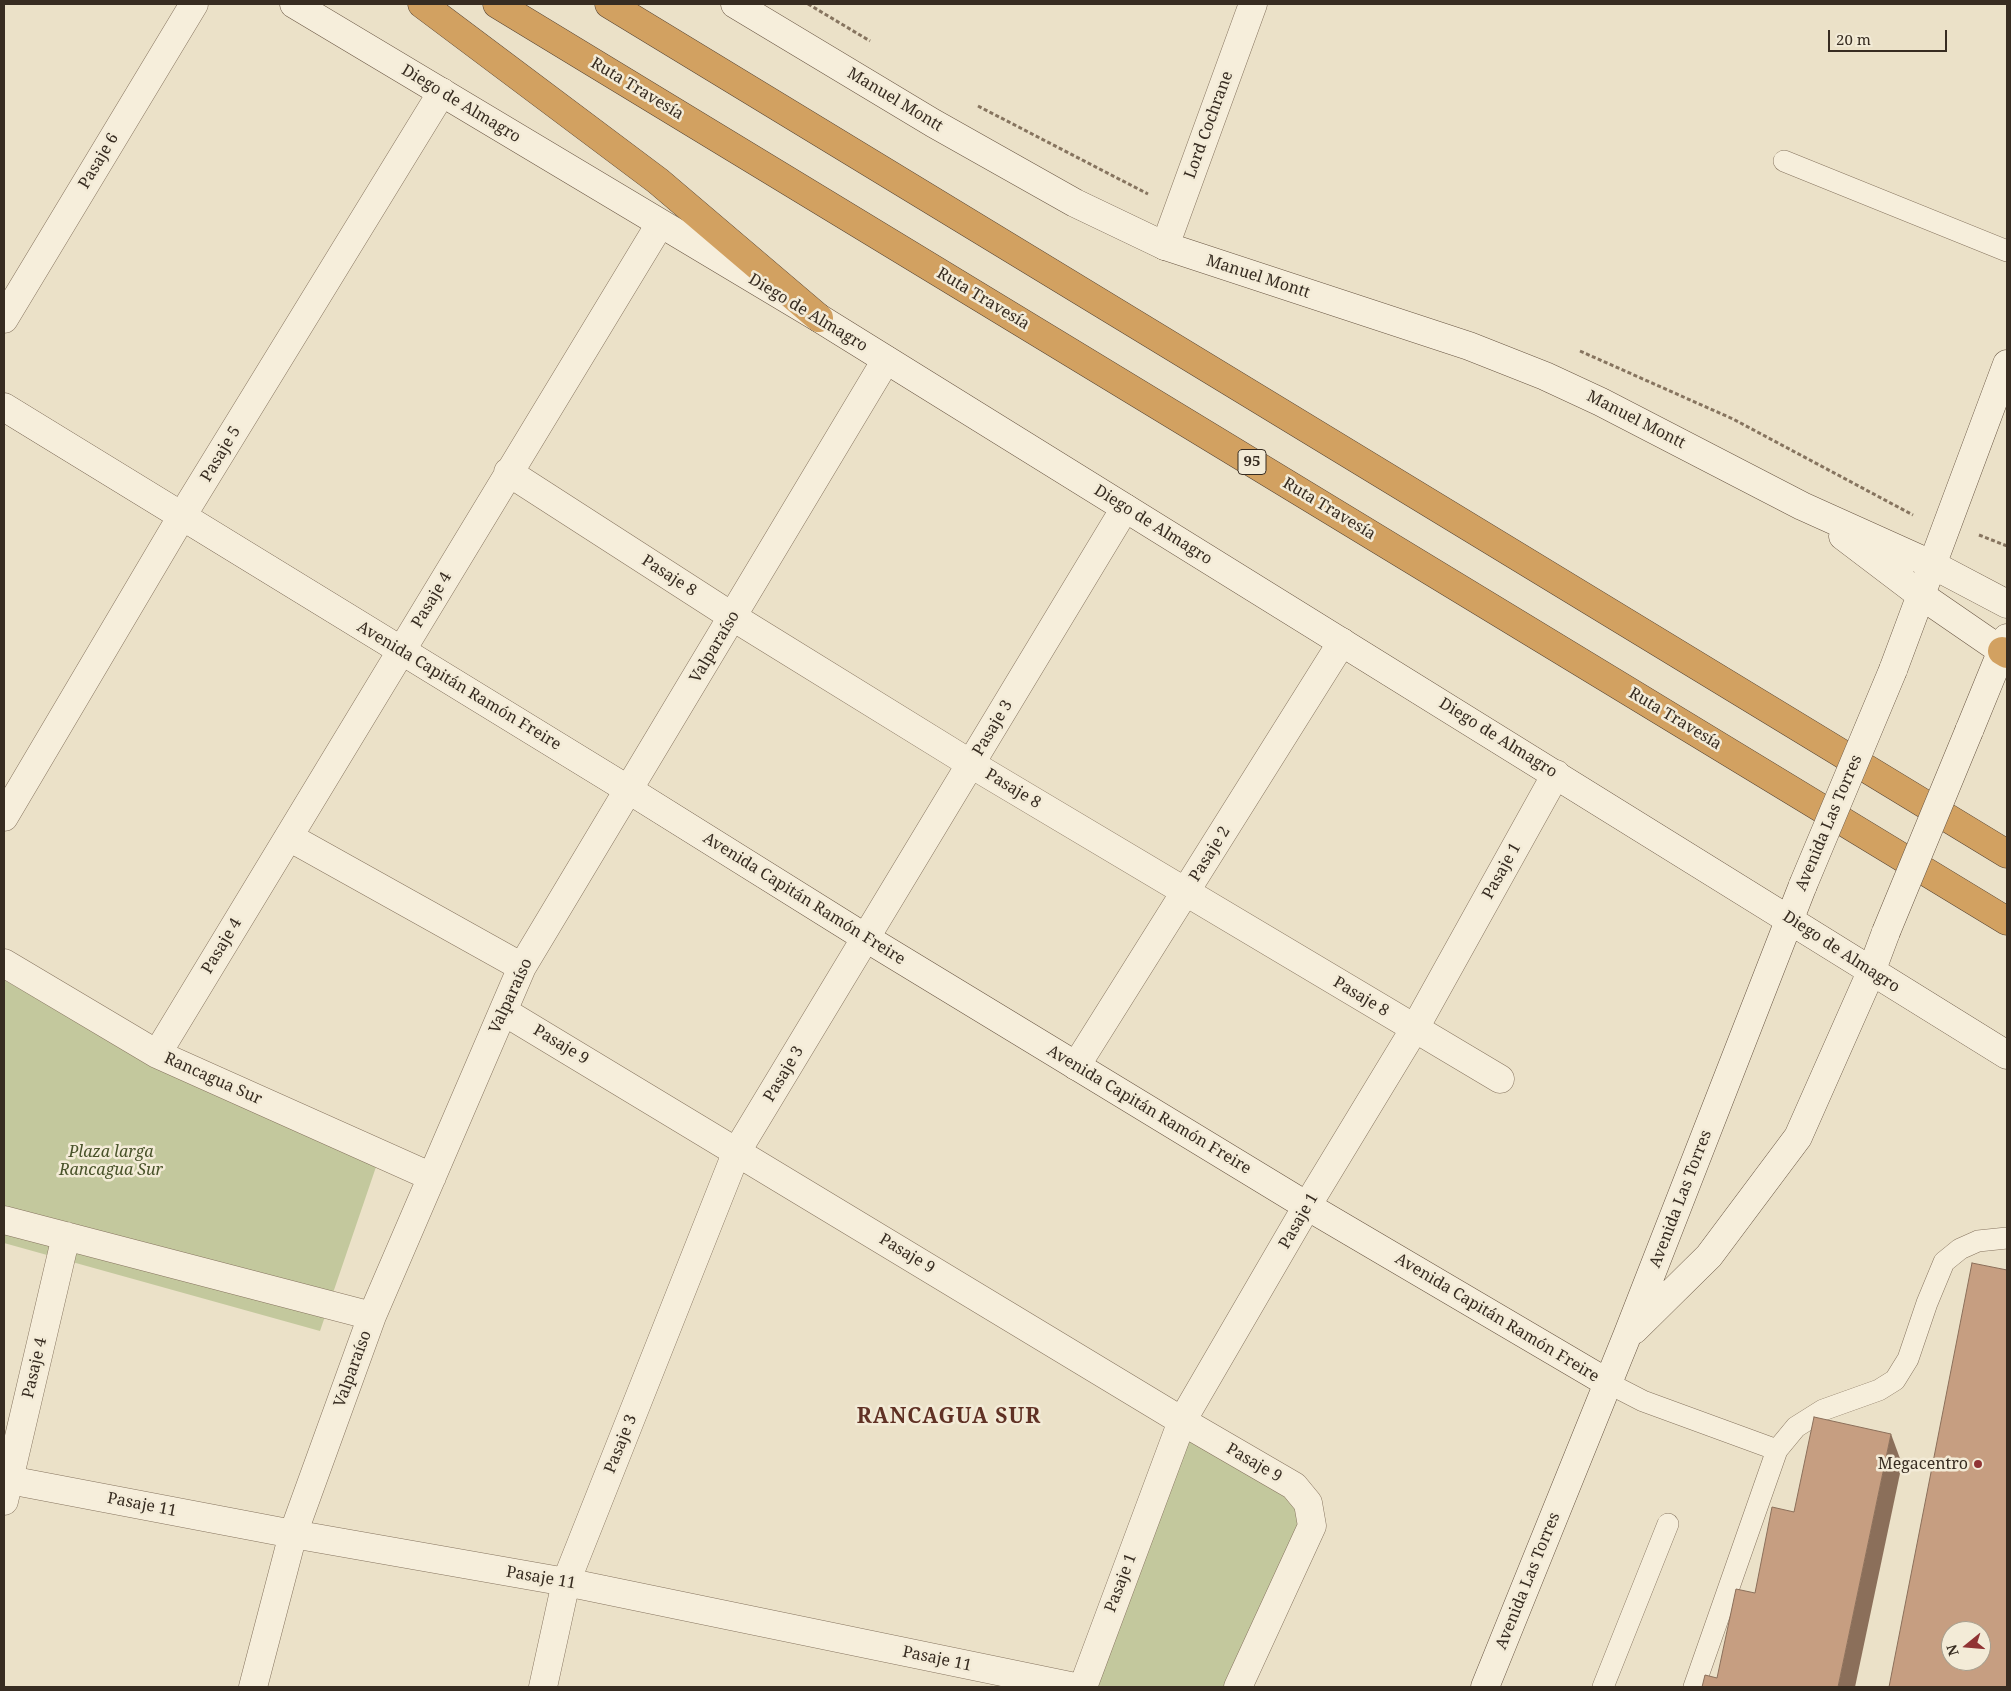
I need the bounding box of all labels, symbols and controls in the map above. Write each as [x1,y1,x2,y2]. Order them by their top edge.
scale bar [1831,20,1950,52]
text: 20 m [1836,29,1871,49]
street label: Ruta Travesía [587,54,687,124]
street label: Diego de Almagro [398,61,524,147]
street label: Manuel Montt [844,64,946,136]
street label: Lord Cochrane [1181,69,1237,181]
street label: Pasaje 6 [75,130,123,192]
street label: Manuel Montt [1204,251,1312,303]
street label: Ruta Travesía [933,264,1033,334]
street label: Diego de Almagro [745,270,871,356]
street label: Manuel Montt [1584,387,1688,453]
street label: Pasaje 5 [197,423,245,485]
road number: 95 [1238,450,1266,474]
street label: Ruta Travesía [1279,474,1379,544]
street label: Diego de Almagro [1090,481,1216,569]
street label: Pasaje 8 [638,551,700,601]
street label: Pasaje 4 [408,569,456,631]
street label: Valparaíso [686,608,744,686]
street label: Avenida Capitán Ramón Freire [354,617,564,755]
street label: Ruta Travesía [1625,684,1725,754]
street label: Diego de Almagro [1435,694,1561,782]
street label: Pasaje 3 [969,697,1017,759]
street label: Avenida Las Torres [1792,752,1866,894]
street label: Pasaje 8 [982,765,1044,813]
street label: Pasaje 2 [1186,823,1234,885]
street label: Avenida Capitán Ramón Freire [699,829,909,969]
street label: Pasaje 1 [1479,840,1525,902]
street label: Diego de Almagro [1779,907,1903,997]
street label: Pasaje 4 [198,915,246,977]
street label: Valparaíso [485,955,537,1037]
street label: Pasaje 8 [1330,973,1392,1021]
street label: Pasaje 9 [530,1021,592,1069]
street label: Avenida Capitán Ramón Freire [1044,1041,1254,1179]
street label: Pasaje 3 [760,1043,808,1105]
street label: Rancagua Sur [161,1049,265,1109]
street label: Avenida Las Torres [1646,1127,1716,1271]
park label: Plaza larga Rancagua Sur [59,1142,163,1180]
street label: Pasaje 1 [1275,1190,1323,1252]
street label: Pasaje 9 [876,1230,938,1278]
street label: Avenida Capitán Ramón Freire [1392,1249,1602,1387]
street label: Valparaíso [330,1328,376,1410]
street label: Pasaje 4 [19,1336,51,1400]
district label: RANCAGUA SUR [855,1404,1043,1430]
street label: Pasaje 3 [601,1412,641,1476]
street label: Pasaje 9 [1223,1439,1285,1487]
place label: Megacentro [1878,1454,1968,1474]
marker: Megacentro [1972,1458,1984,1470]
street label: Pasaje 11 [106,1489,178,1521]
street label: Avenida Las Torres [1492,1510,1564,1652]
street label: Pasaje 1 [1101,1551,1141,1615]
street label: Pasaje 11 [505,1562,577,1594]
north arrow [1941,1621,1991,1671]
street label: Pasaje 11 [901,1642,973,1676]
text: N [1941,1642,1963,1658]

